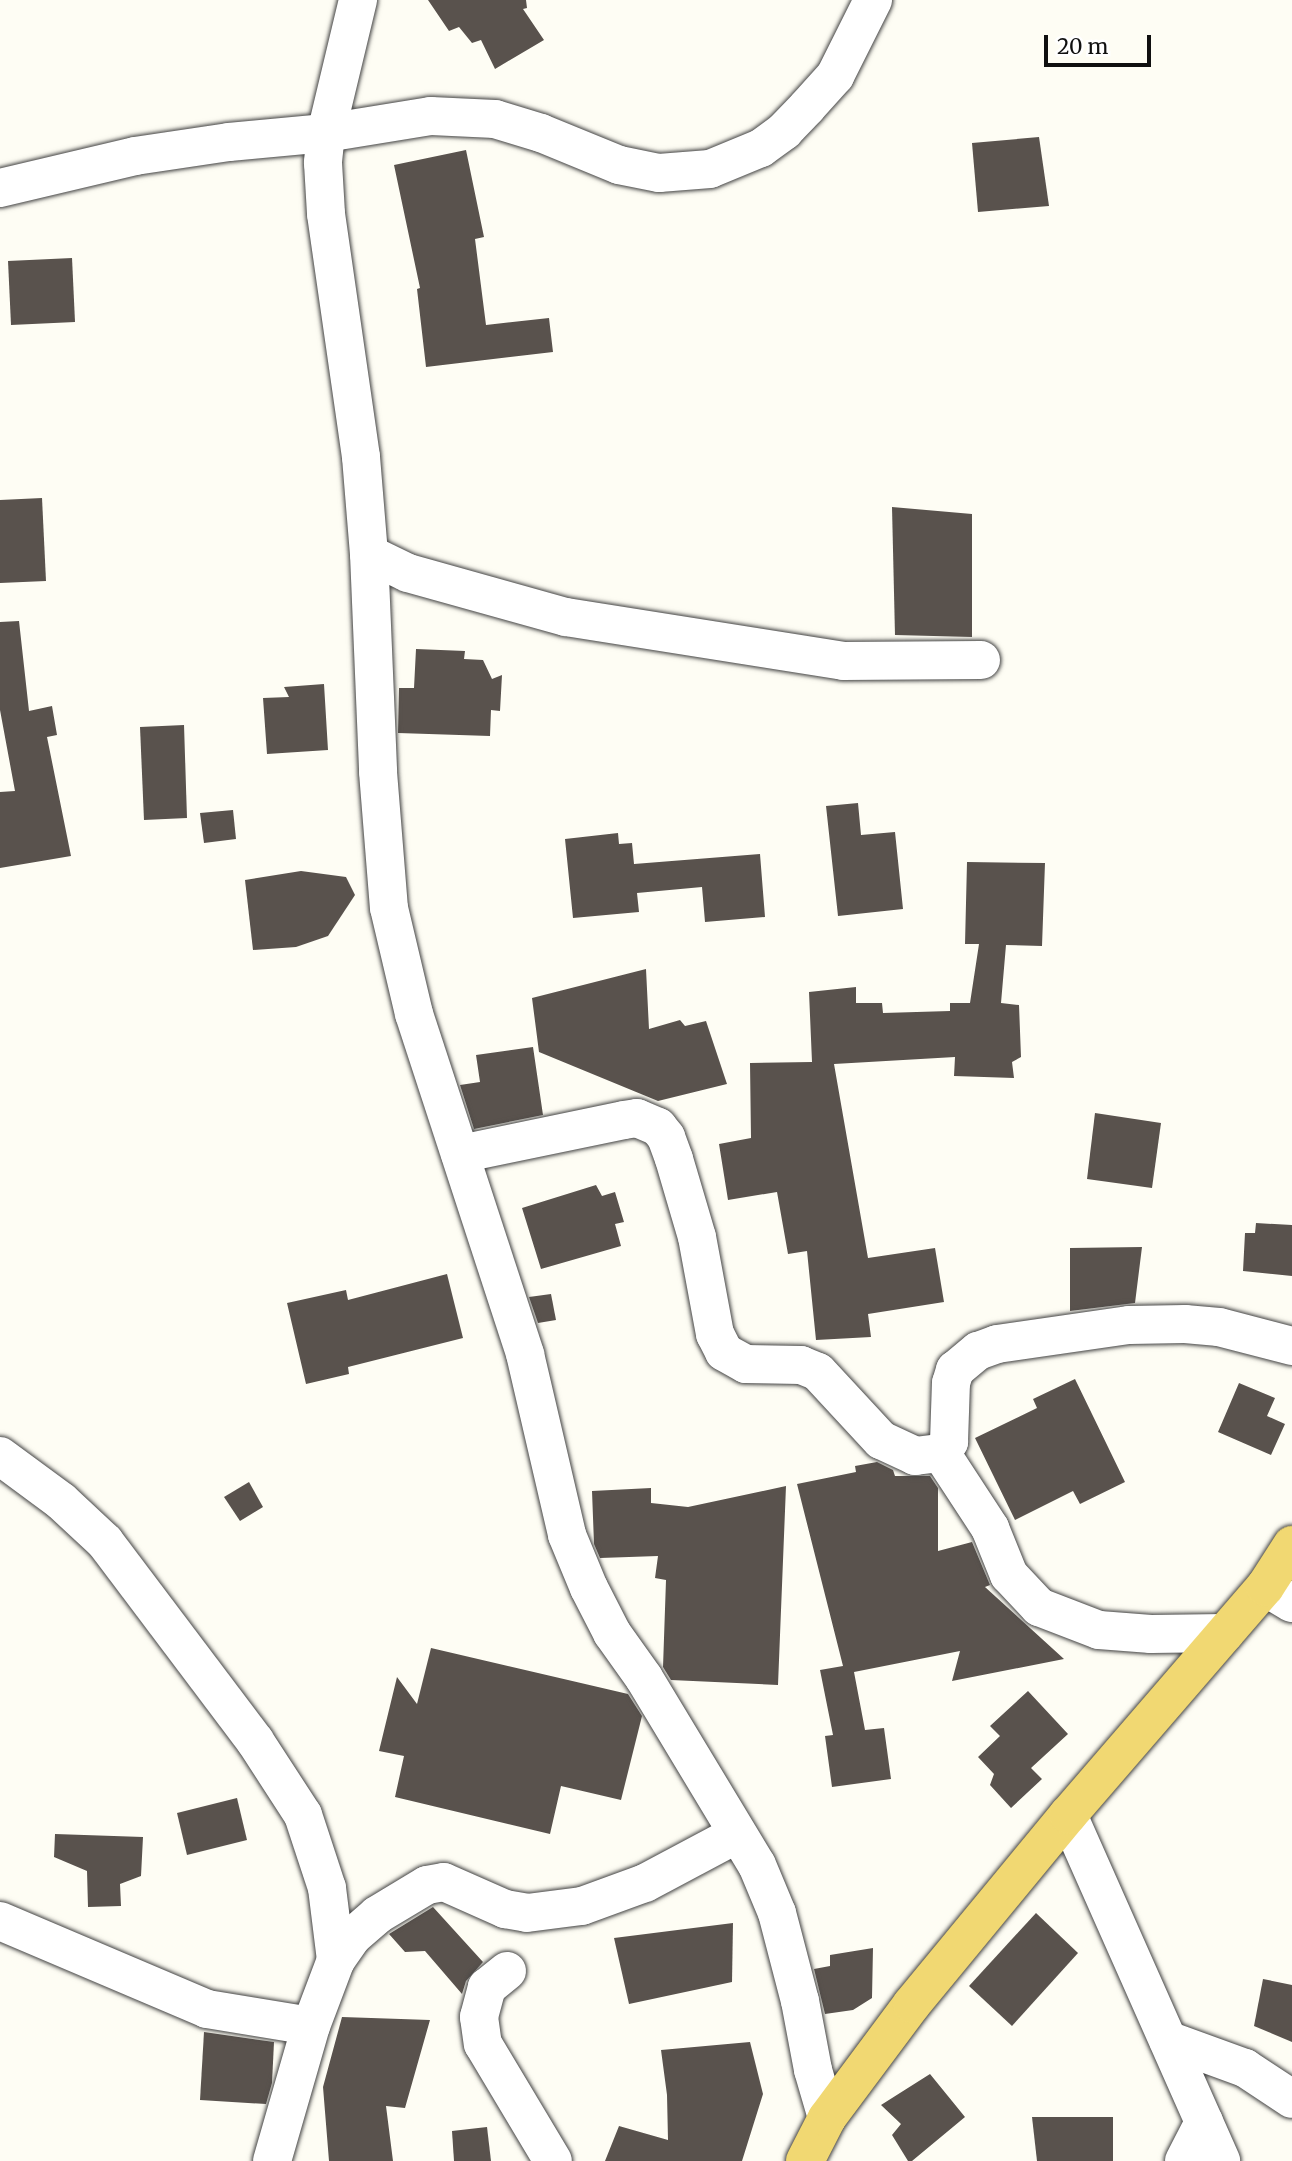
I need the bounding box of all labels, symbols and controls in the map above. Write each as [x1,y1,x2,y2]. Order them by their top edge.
scale bar [1047,21,1154,65]
text: 20 m [1057,33,1108,60]

